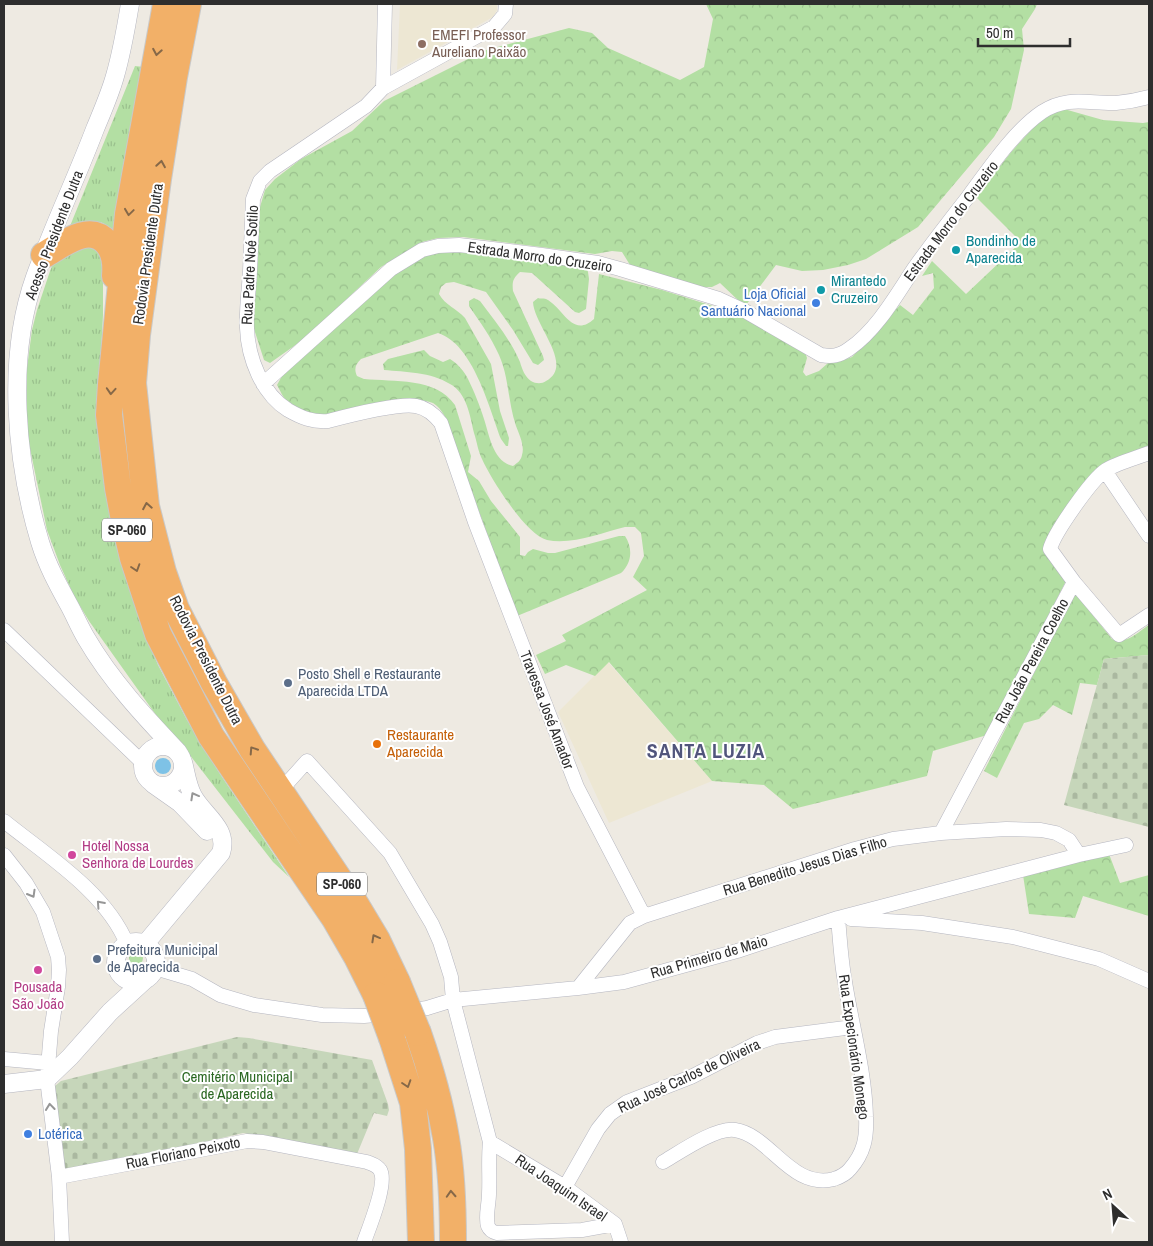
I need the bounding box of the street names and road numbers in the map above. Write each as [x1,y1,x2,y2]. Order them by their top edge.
street label: Estrada Morro do Cruzeiro [898,156,1003,285]
street label: Acesso Presidente Dutra [19,167,88,303]
street label: Rodovia Presidente Dutra [127,182,168,326]
street label: Rua Padre Noé Sotilo [236,205,263,325]
street label: Estrada Morro do Cruzeiro [467,236,614,277]
road number: SP-060 [102,518,152,542]
street label: Rodovia Presidente Dutra [165,592,248,728]
street label: Rua João Pereira Coelho [990,594,1073,727]
street label: Travessa José Amador [515,648,580,772]
street label: Rua Benedito Jesus Dias Filho [720,831,889,900]
road number: SP-060 [317,872,367,896]
street label: Rua Primeiro de Maio [648,930,770,983]
street label: Rua Expecionário Monego [834,973,875,1121]
street label: Rua José Carlos de Oliveira [614,1033,763,1118]
street label: Rua Floriano Peixoto [124,1131,242,1174]
street label: Rua Joaquim Israel [511,1149,611,1226]

